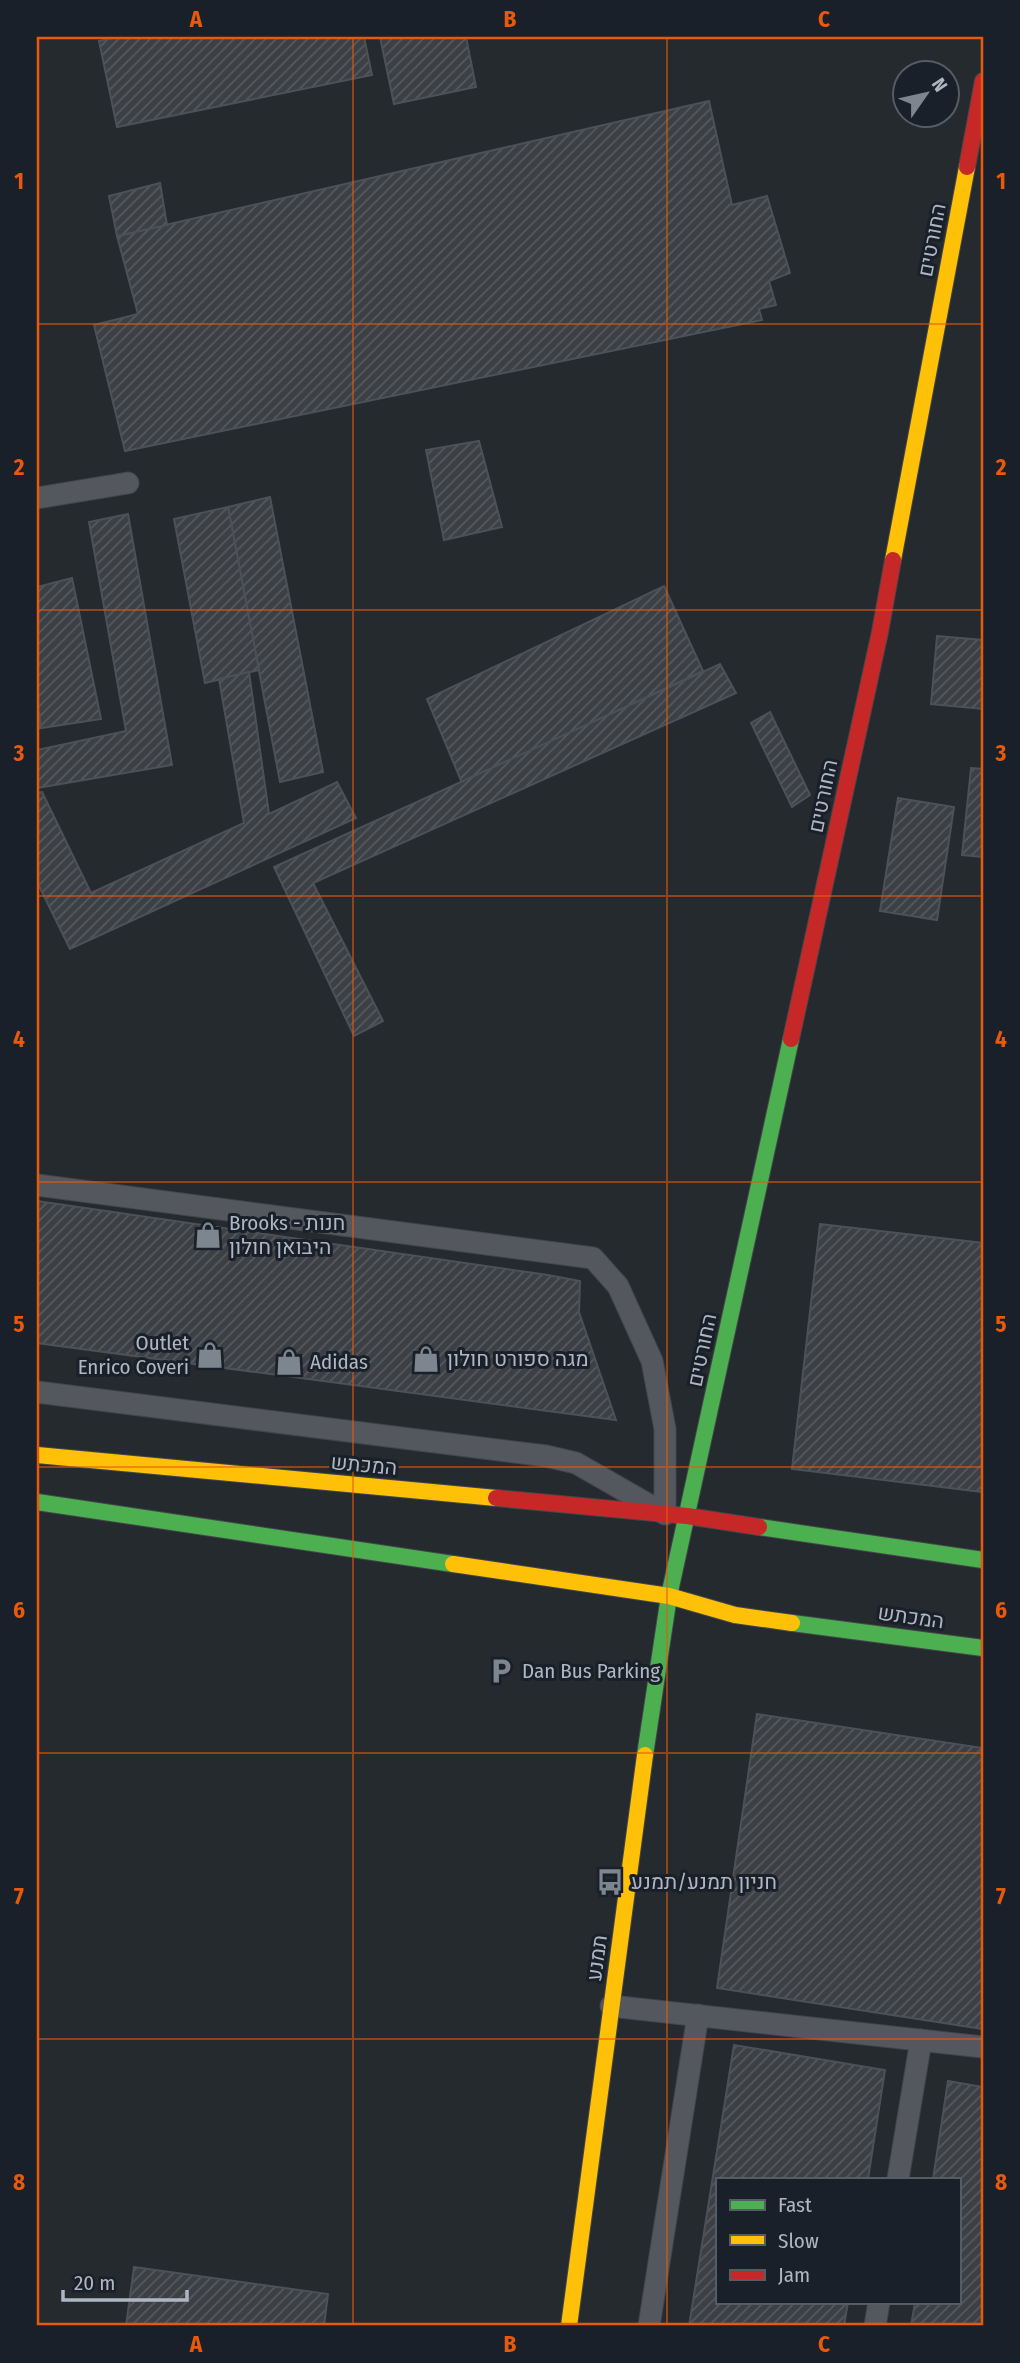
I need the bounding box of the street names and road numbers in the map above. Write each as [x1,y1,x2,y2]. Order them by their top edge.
street label: החורטים [912,201,952,279]
street label: החורטים [803,757,843,835]
street label: החורטים [682,1311,722,1389]
street label: המכתש [330,1449,398,1481]
street label: המכתש [876,1599,946,1635]
street label: תמנע [581,1933,613,1983]

